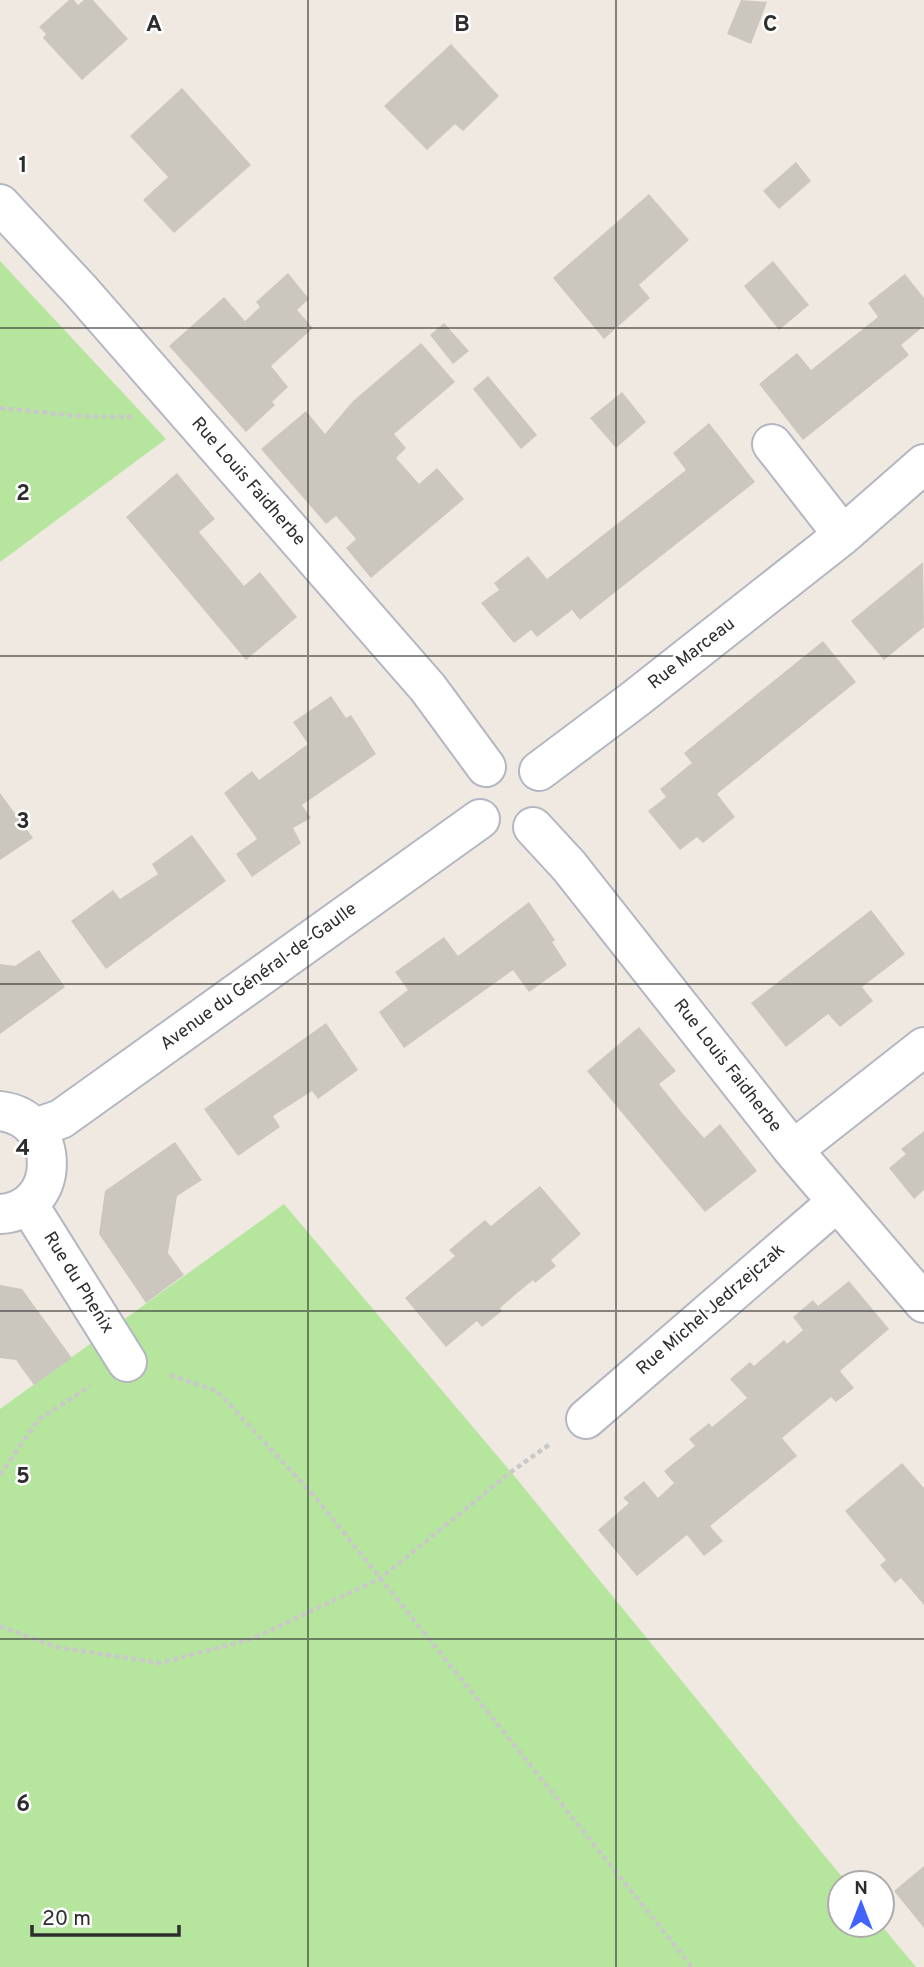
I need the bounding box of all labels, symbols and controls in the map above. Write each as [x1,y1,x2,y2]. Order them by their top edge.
text: A [146,11,162,40]
text: B [454,11,470,40]
text: C [763,11,777,40]
text: 1 [18,152,28,181]
street label: Rue Louis Faidherbe [186,413,310,551]
text: 2 [16,480,30,509]
street label: Rue Marceau [644,613,740,695]
text: 3 [16,808,30,837]
street label: Avenue du Général-de-Gaulle [156,898,362,1056]
street label: Rue Louis Faidherbe [668,995,786,1137]
text: 4 [16,1135,30,1164]
street label: Rue du Phenix [38,1228,118,1338]
street label: Rue Michel Jedrzejczak [632,1239,790,1381]
text: 5 [16,1463,30,1492]
text: 6 [16,1791,30,1820]
north arrow [826,1869,896,1939]
text: N [854,1877,868,1901]
scale bar [32,1894,178,1938]
text: 20 m [42,1906,91,1933]

